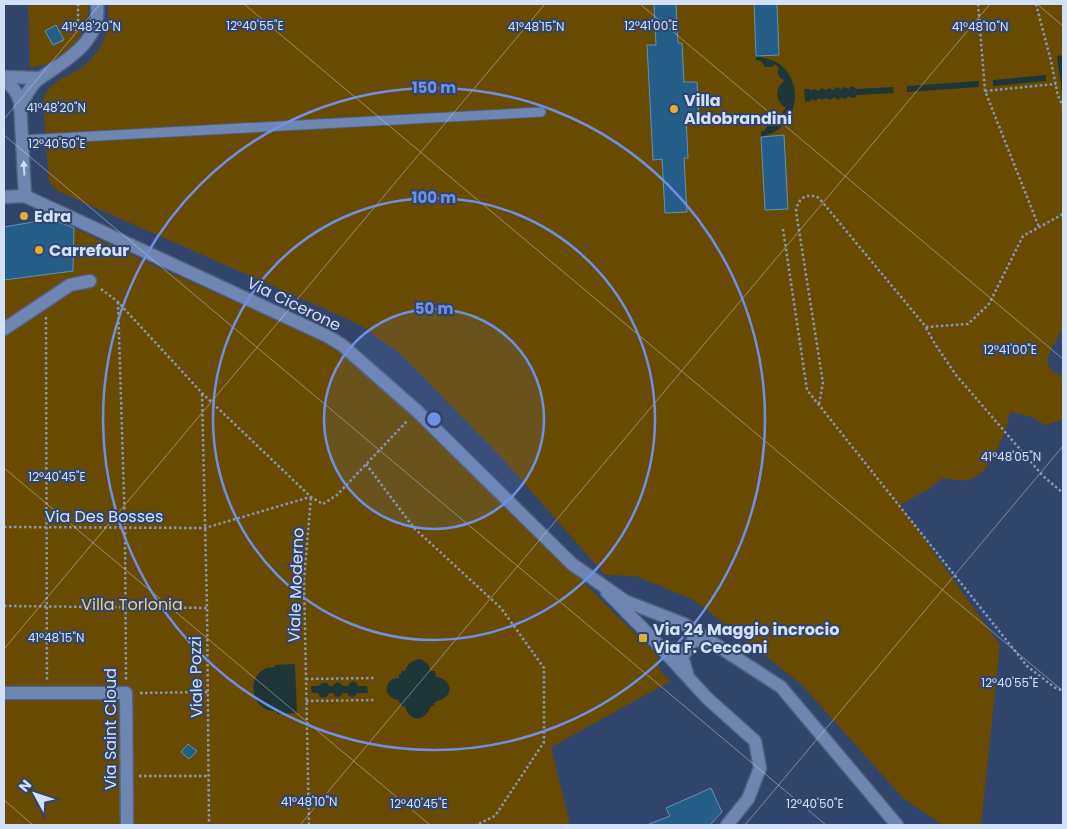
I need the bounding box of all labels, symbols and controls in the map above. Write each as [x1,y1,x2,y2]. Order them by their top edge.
text: 12°40'55"E [226,17,284,34]
text: 12°41'00"E [624,17,678,34]
text: 41°48'20"N [61,18,121,35]
text: 41°48'15"N [508,18,564,35]
text: 41°48'10"N [952,18,1008,35]
text: 150 m [412,77,456,98]
place label: Villa Aldobrandini [684,89,792,130]
text: 41°48'20"N [26,99,86,116]
marker: Villa Aldobrandini [668,103,680,115]
text: 12°40'50"E [28,135,86,152]
one-way arrow [19,160,27,176]
text: 100 m [412,187,456,208]
place label: Edra [34,205,71,228]
marker: Edra [18,210,30,222]
place label: Carrefour [49,239,129,262]
marker: Carrefour [33,244,45,256]
street label: Via Cicerone [243,271,345,337]
text: 50 m [415,298,453,319]
text: 12°41'00"E [983,341,1037,358]
centre of rings [425,410,443,428]
text: 41°48'05"N [981,448,1041,465]
text: 12°40'45"E [28,468,86,485]
street label: Via Des Bosses [45,505,163,528]
street label: Viale Moderno [283,527,309,643]
park label: Villa Torlonia [81,593,183,616]
place label: Via 24 Maggio incrocio Via F. Cecconi [653,618,839,659]
text: 41°48'15"N [28,629,84,646]
marker: Via 24 Maggio incrocio Via F. Cecconi [637,632,649,644]
street label: Viale Pozzi [184,636,208,718]
street label: Via Saint Cloud [99,668,122,790]
text: 12°40'55"E [981,674,1039,691]
north arrow [10,769,60,819]
text: N [14,775,36,796]
text: 41°48'10"N [281,793,337,810]
text: 12°40'45"E [390,795,448,812]
text: 12°40'50"E [786,795,844,812]

